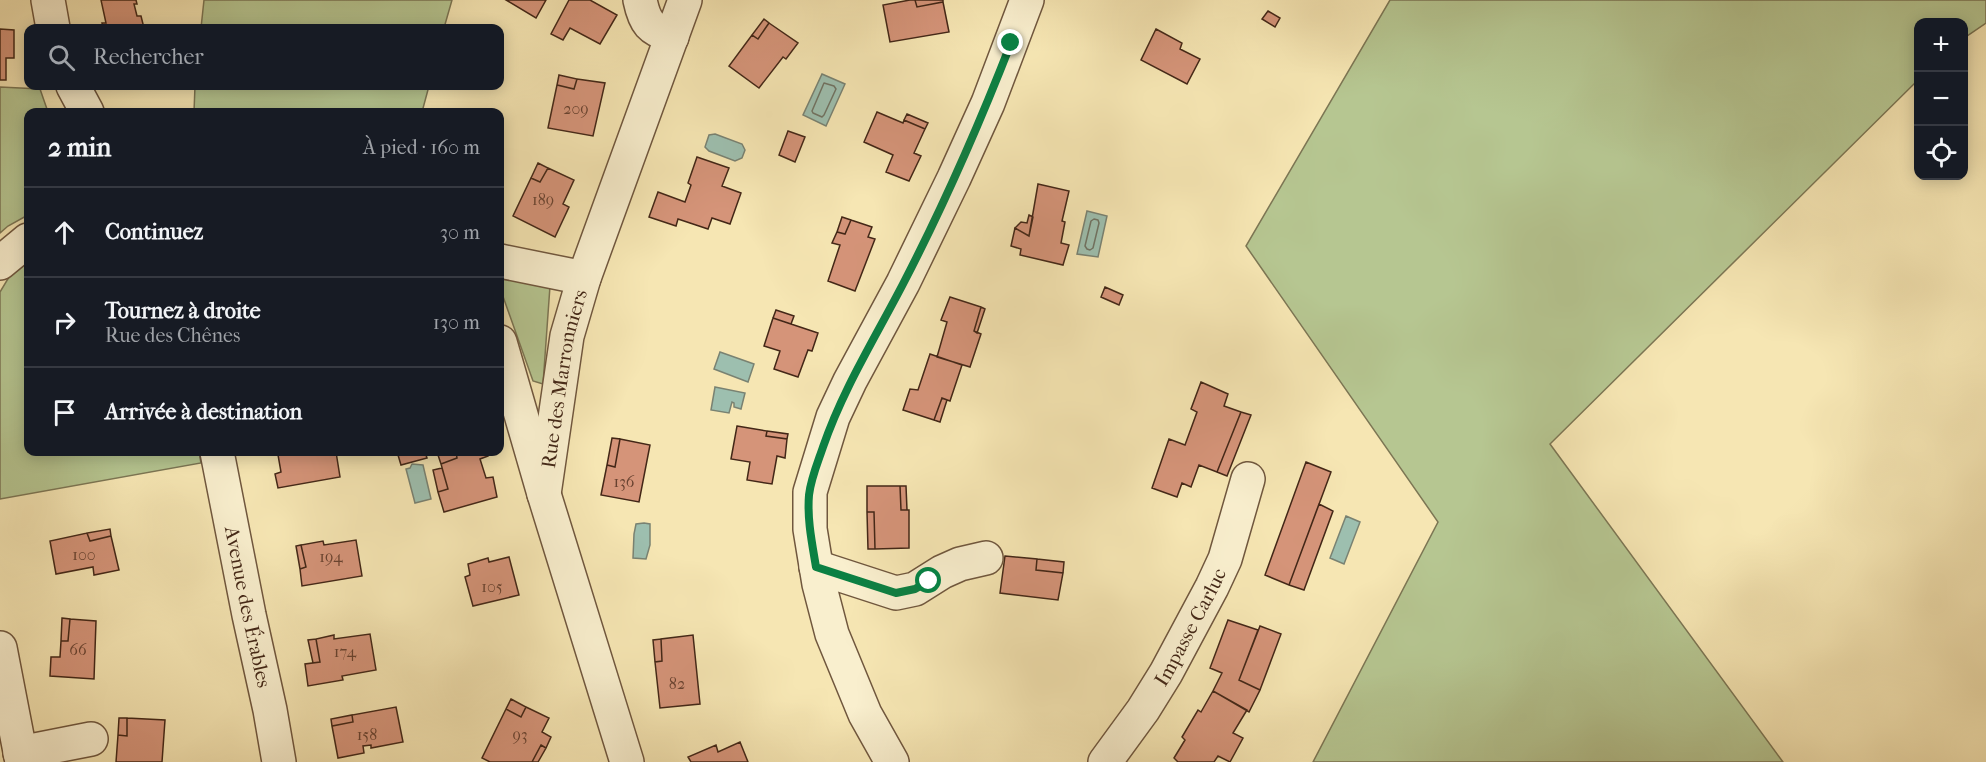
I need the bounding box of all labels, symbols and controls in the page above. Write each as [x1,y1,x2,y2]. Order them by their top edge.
map controls [1914,18,1968,180]
button: + [1914,18,1968,72]
search box [24,24,504,90]
route end [997,29,1023,55]
icon: search [45,41,78,74]
text: Rechercher [93,44,204,70]
button: − [1914,72,1968,126]
house number: 209 [563,99,589,118]
button: locate [1914,126,1968,180]
text: 2 min [48,132,111,163]
text: À pied · 160 m [363,136,480,159]
house number: 189 [532,190,554,209]
icon: ahead [48,216,81,249]
text: Continuez [105,219,203,245]
text: 30 m [440,221,480,244]
street label: Rue des Marronniers [536,287,592,470]
text: Tournez à droite [105,298,261,324]
icon: right [48,306,81,339]
text: 130 m [433,311,480,334]
text: Rue des Chênes [105,324,240,347]
icon: arrive [48,396,81,429]
text: Arrivée à destination [105,399,302,425]
house number: 136 [614,472,635,491]
street label: Avenue des Érables [220,523,276,690]
house number: 100 [72,545,96,564]
house number: 194 [319,547,343,566]
street label: Impasse Carluc [1149,564,1231,690]
route start [915,567,941,593]
house number: 105 [481,577,503,596]
house number: 66 [69,640,87,659]
house number: 174 [334,642,357,661]
house number: 82 [669,674,685,693]
house number: 158 [357,725,377,744]
house number: 93 [513,725,527,744]

